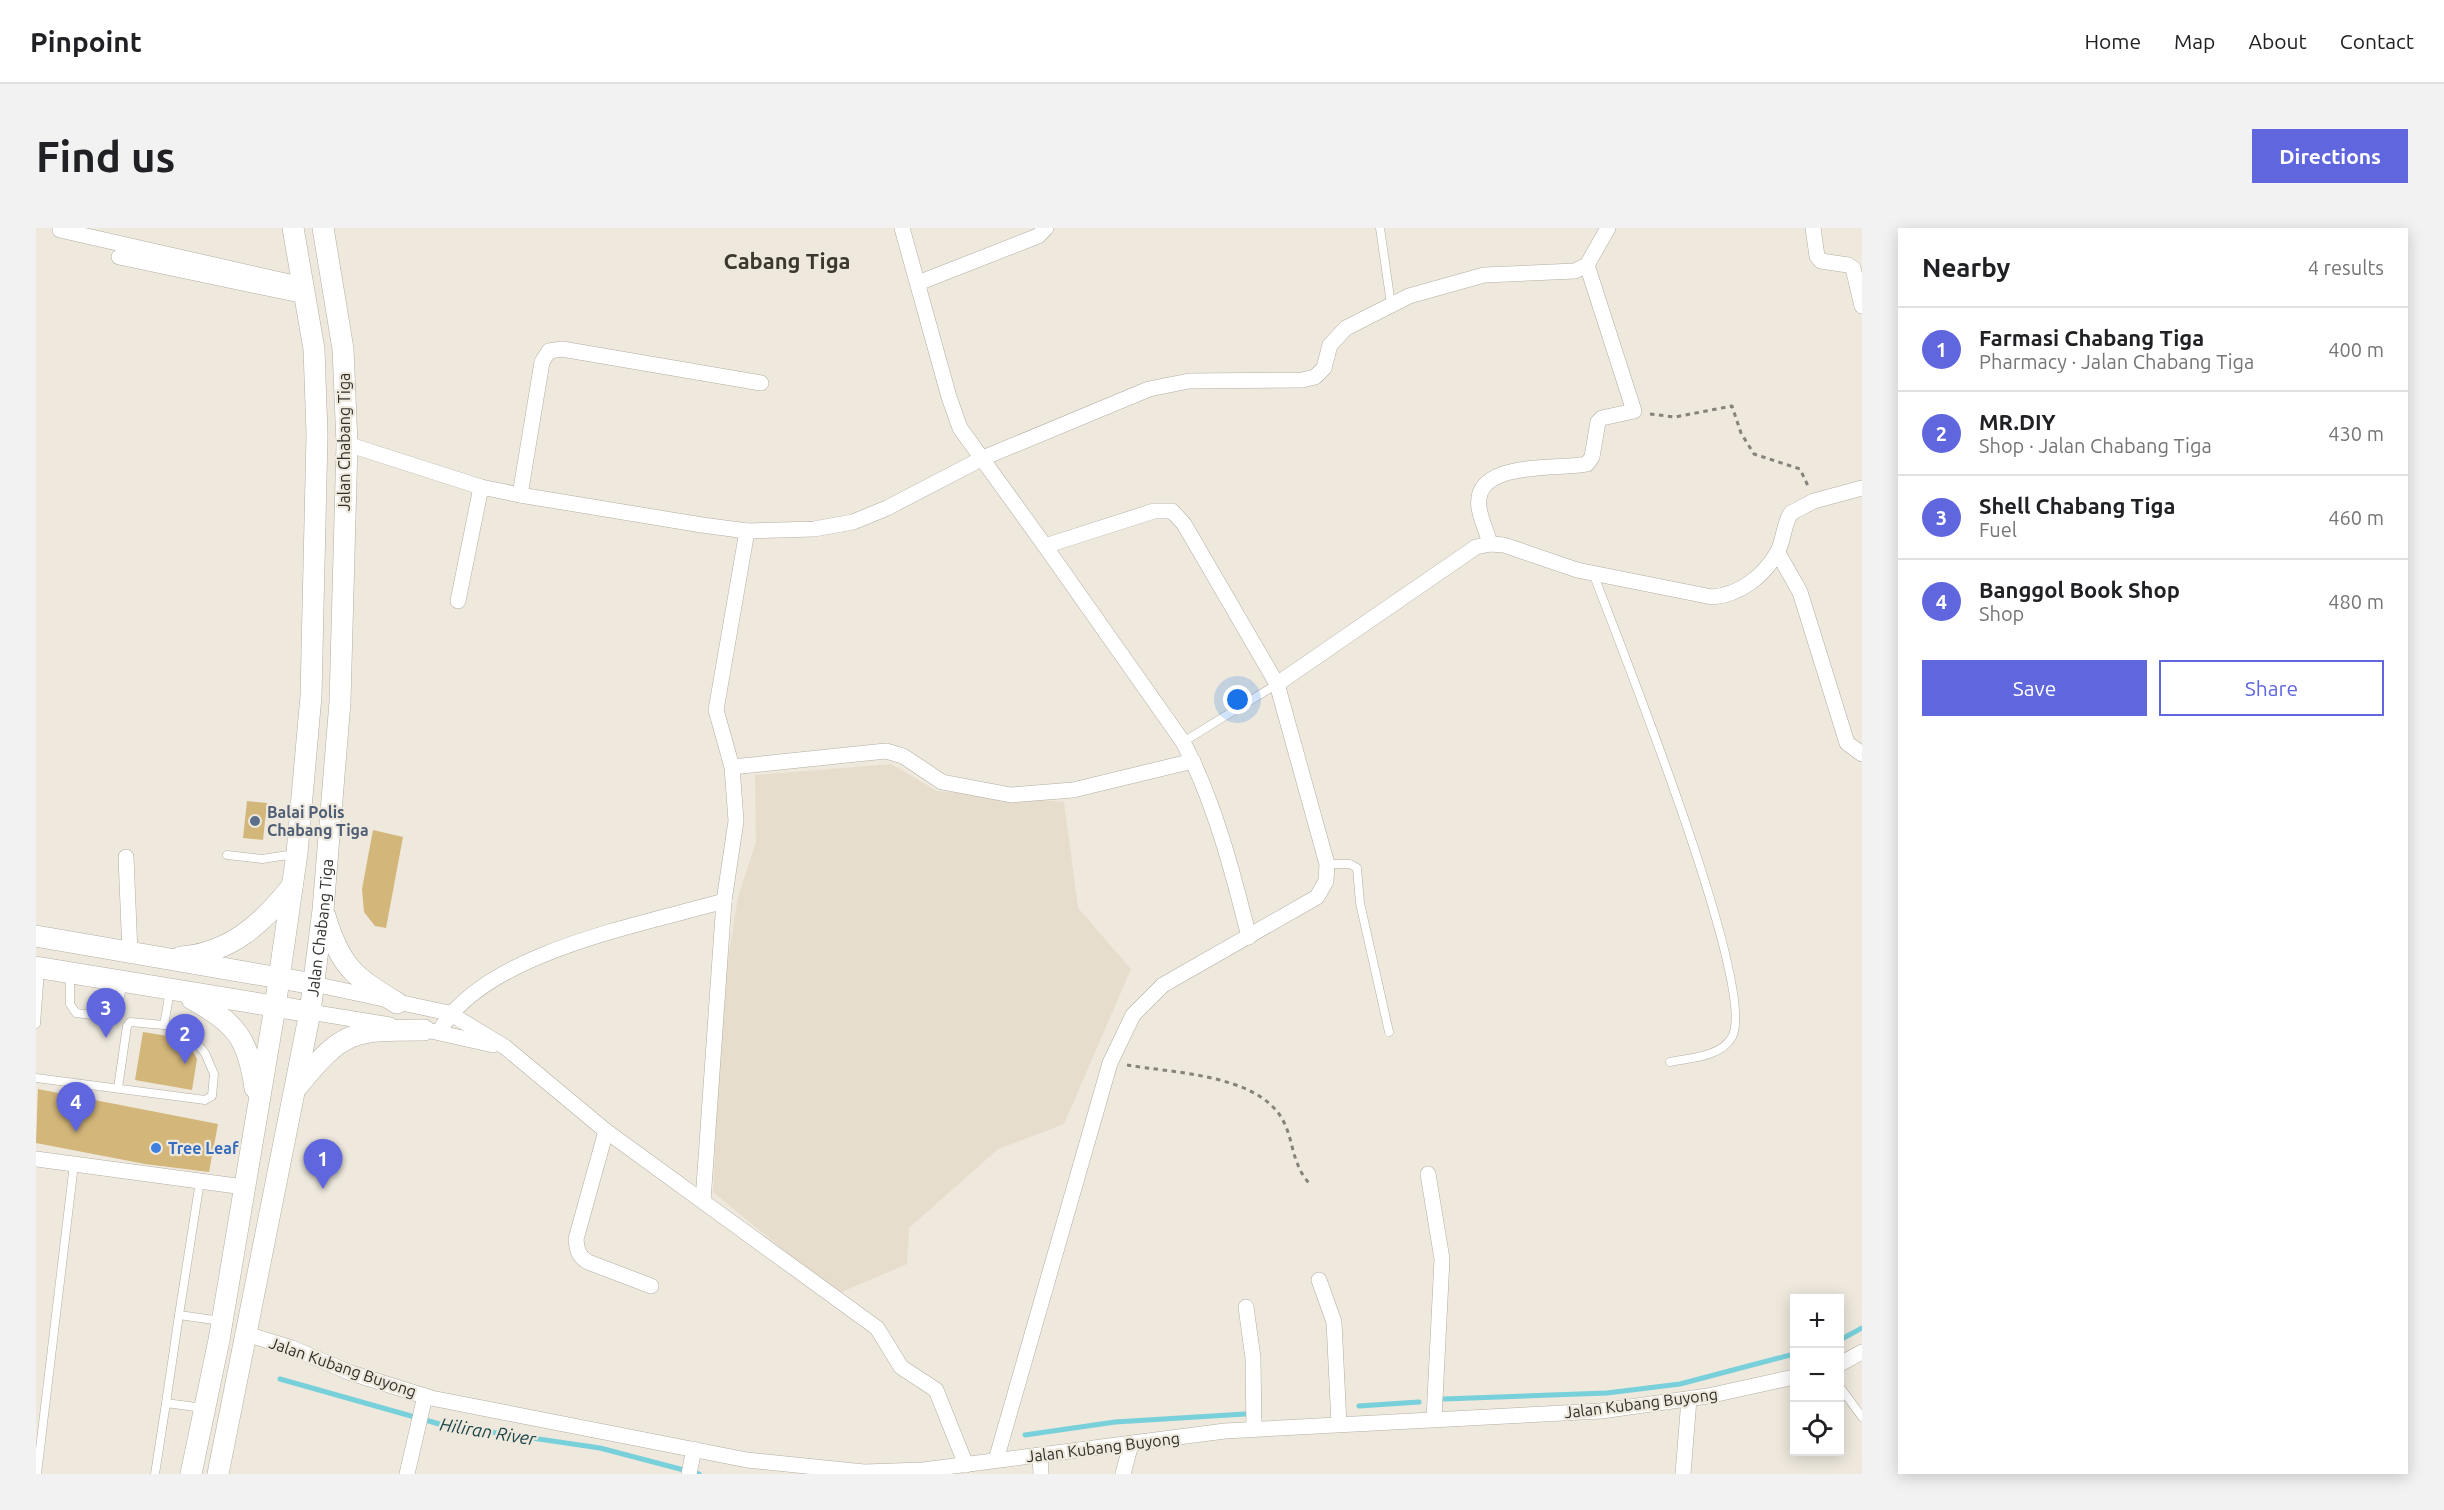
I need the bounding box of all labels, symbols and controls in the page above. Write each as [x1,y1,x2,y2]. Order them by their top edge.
text: Pinpoint [30,26,142,57]
text: Home [2084,29,2141,53]
text: Map [2174,29,2215,53]
text: About [2248,29,2307,53]
text: Contact [2340,29,2414,53]
button: Directions [2252,129,2408,183]
text: Find us [36,133,175,180]
district label: Cabang Tiga [723,248,851,273]
text: Nearby [1922,253,2010,282]
text: 4 results [2308,256,2384,279]
text: Farmasi Chabang Tiga [1979,325,2204,350]
text: 1 [1936,338,1947,361]
text: 400 m [2328,338,2384,361]
text: Pharmacy · Jalan Chabang Tiga [1979,350,2254,373]
street label: Jalan Chabang Tiga [335,373,353,511]
text: MR.DIY [1979,409,2056,434]
text: 2 [1936,422,1947,445]
text: 430 m [2328,422,2384,445]
text: Shop · Jalan Chabang Tiga [1979,434,2212,457]
text: Shell Chabang Tiga [1979,493,2175,518]
text: 3 [1936,506,1947,529]
text: 460 m [2328,506,2384,529]
text: Fuel [1979,518,2017,541]
text: Banggol Book Shop [1979,577,2180,602]
text: 4 [1936,590,1947,613]
text: 480 m [2328,590,2384,613]
text: Shop [1979,602,2024,625]
button: Save [1922,660,2147,716]
button: Share [2159,660,2384,716]
your location [1223,685,1252,714]
place label: Balai Polis Chabang Tiga [267,803,369,839]
marker: Balai Polis Chabang Tiga [248,814,262,828]
street label: Jalan Chabang Tiga [303,858,336,998]
pin: 3 [86,988,126,1038]
pin: 2 [166,1014,204,1064]
pin: 4 [56,1082,96,1132]
place label: Tree Leaf [168,1139,239,1157]
pin: 1 [304,1140,342,1189]
marker: Tree Leaf [149,1141,163,1155]
map controls [1790,1294,1844,1456]
button: + [1790,1294,1844,1348]
street label: Jalan Kubang Buyong [267,1333,419,1401]
button: − [1790,1348,1844,1402]
street label: Jalan Kubang Buyong [1563,1385,1719,1421]
button: locate [1790,1402,1844,1456]
water label: Hiliran River [439,1414,539,1449]
street label: Jalan Kubang Buyong [1025,1429,1181,1465]

